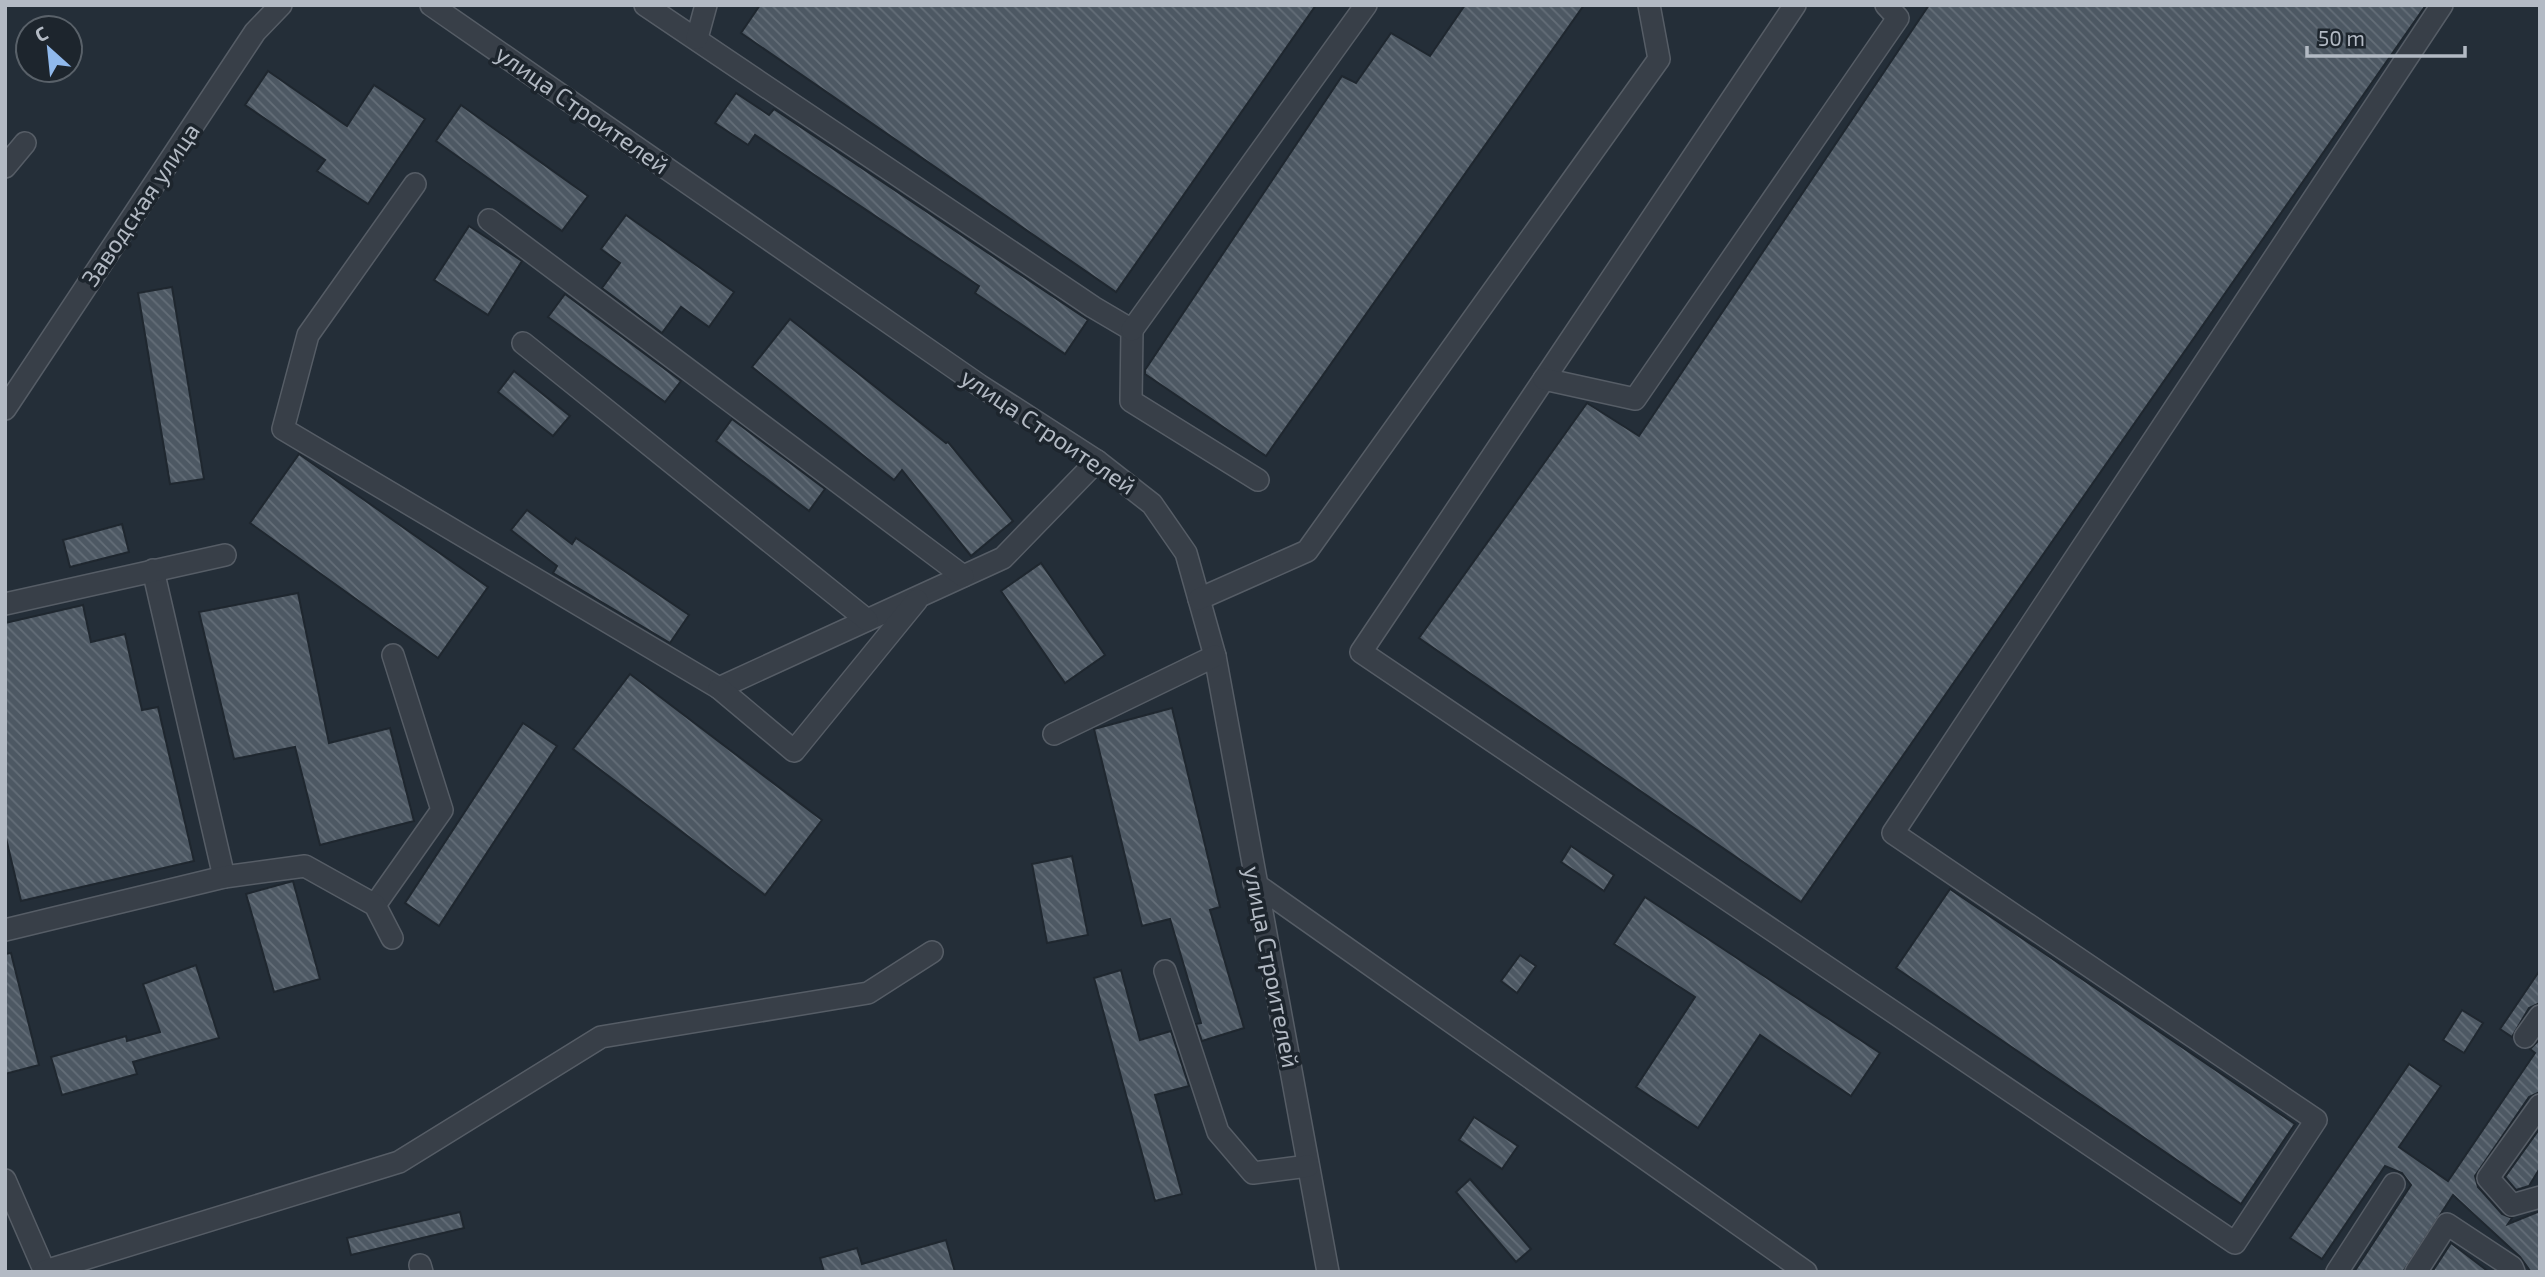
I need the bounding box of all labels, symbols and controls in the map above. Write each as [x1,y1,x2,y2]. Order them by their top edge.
north arrow [14,14,84,84]
scale bar [2307,14,2464,58]
text: С [31,21,51,46]
text: 50 m [2318,25,2365,50]
street label: улица Строителей [490,38,675,180]
street label: Заводская улица [74,117,206,292]
street label: улица Строителей [955,362,1142,501]
street label: улица Строителей [1238,863,1306,1070]

